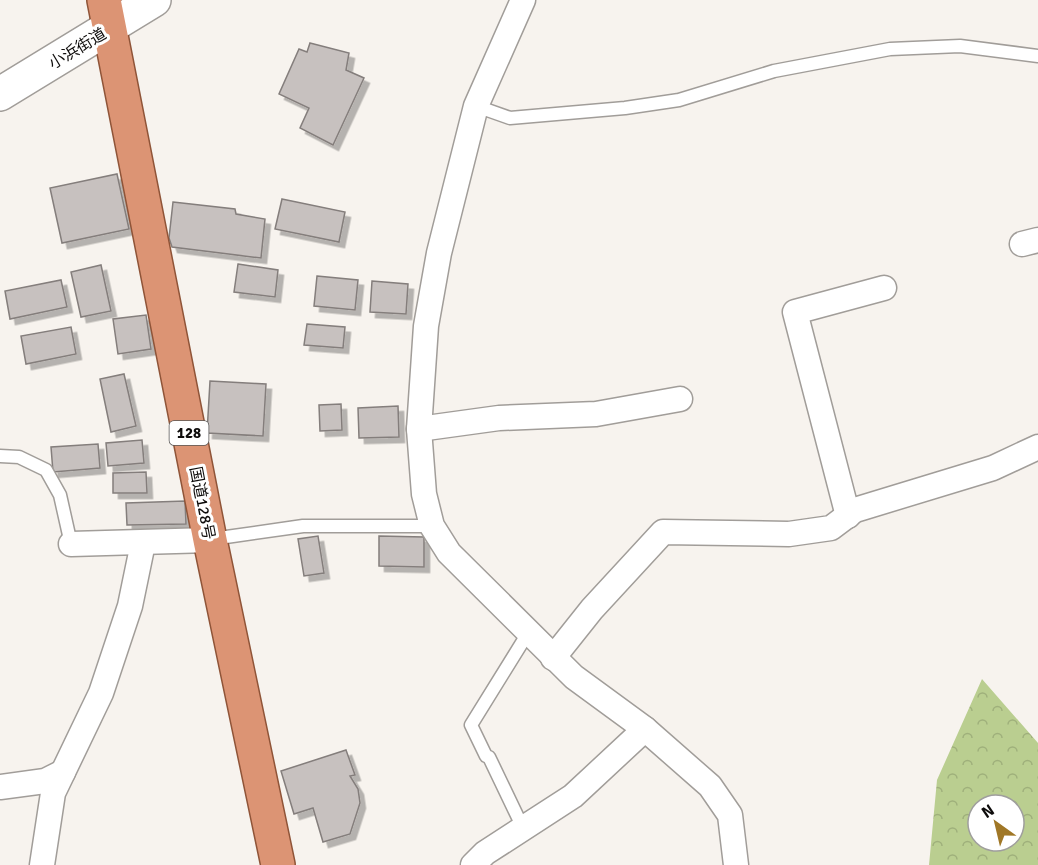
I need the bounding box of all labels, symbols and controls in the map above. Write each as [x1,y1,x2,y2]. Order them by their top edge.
street label: 小浜街道 [45,24,110,74]
road number: 128 [170,421,208,445]
street label: 国道128号 [185,465,219,541]
north arrow [966,793,1026,853]
text: N [978,800,998,823]

